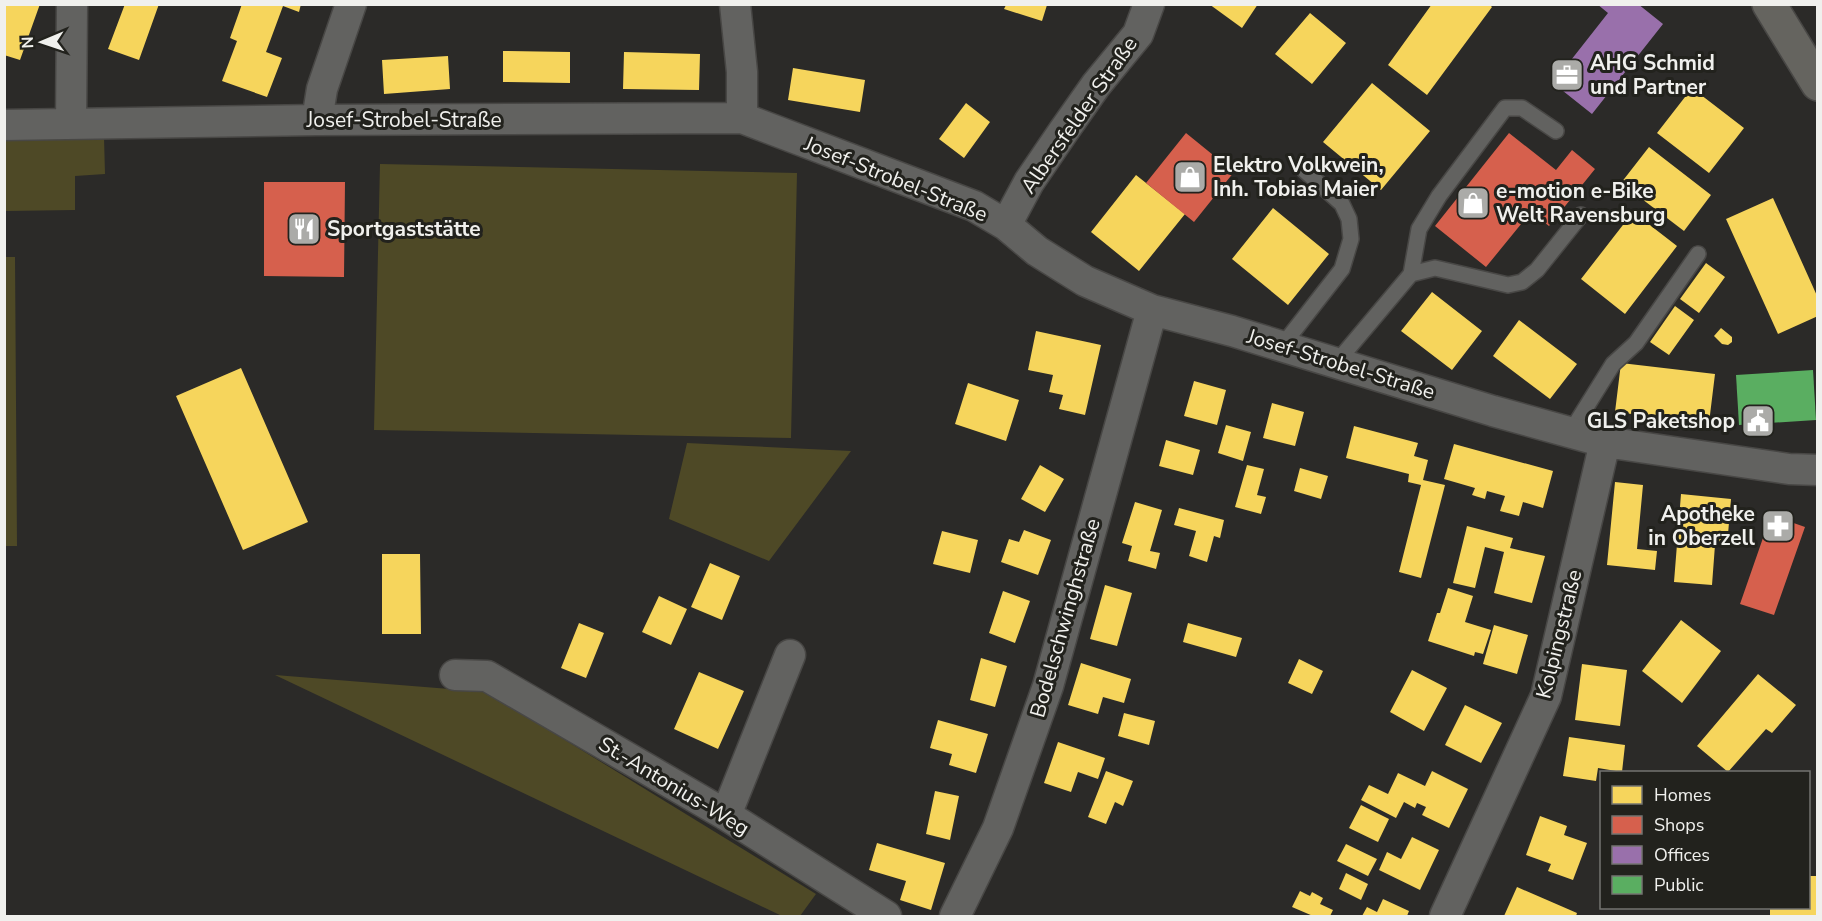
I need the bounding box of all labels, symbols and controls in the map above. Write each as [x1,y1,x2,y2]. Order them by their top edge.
north arrow [12,12,72,72]
street label: Albersfelder Straße [1014,31,1144,199]
text: N [17,36,39,49]
place label: AHG Schmid und Partner [1590,49,1715,101]
office icon: AHG Schmid und Partner [1549,57,1585,93]
street label: Josef-Strobel-Straße [305,106,502,134]
street label: Josef-Strobel-Straße [799,129,992,229]
place label: Elektro Volkwein, Inh. Tobias Maier [1213,151,1384,203]
shop icon: Elektro Volkwein, Inh. Tobias Maier [1172,159,1208,195]
place label: e-motion e-Bike Welt Ravensburg [1496,177,1666,229]
shop icon: e-motion e-Bike Welt Ravensburg [1455,185,1491,221]
restaurant icon: Sportgaststätte [286,211,322,247]
place label: Sportgaststätte [327,215,481,243]
street label: Josef-Strobel-Straße [1243,322,1438,406]
public building icon: GLS Paketshop [1740,403,1776,439]
place label: GLS Paketshop [1587,407,1735,435]
place label: Apotheke in Oberzell [1648,500,1755,552]
pharmacy icon: Apotheke in Oberzell [1760,508,1796,544]
street label: Bodelschwinghstraße [1023,515,1107,721]
street label: Kolpingstraße [1529,567,1589,701]
street label: St.-Antonius-Weg [593,730,755,842]
legend [1600,771,1810,909]
text: Homes [1654,783,1711,807]
text: Shops [1654,813,1704,837]
text: Offices [1654,843,1710,867]
text: Public [1654,873,1704,897]

